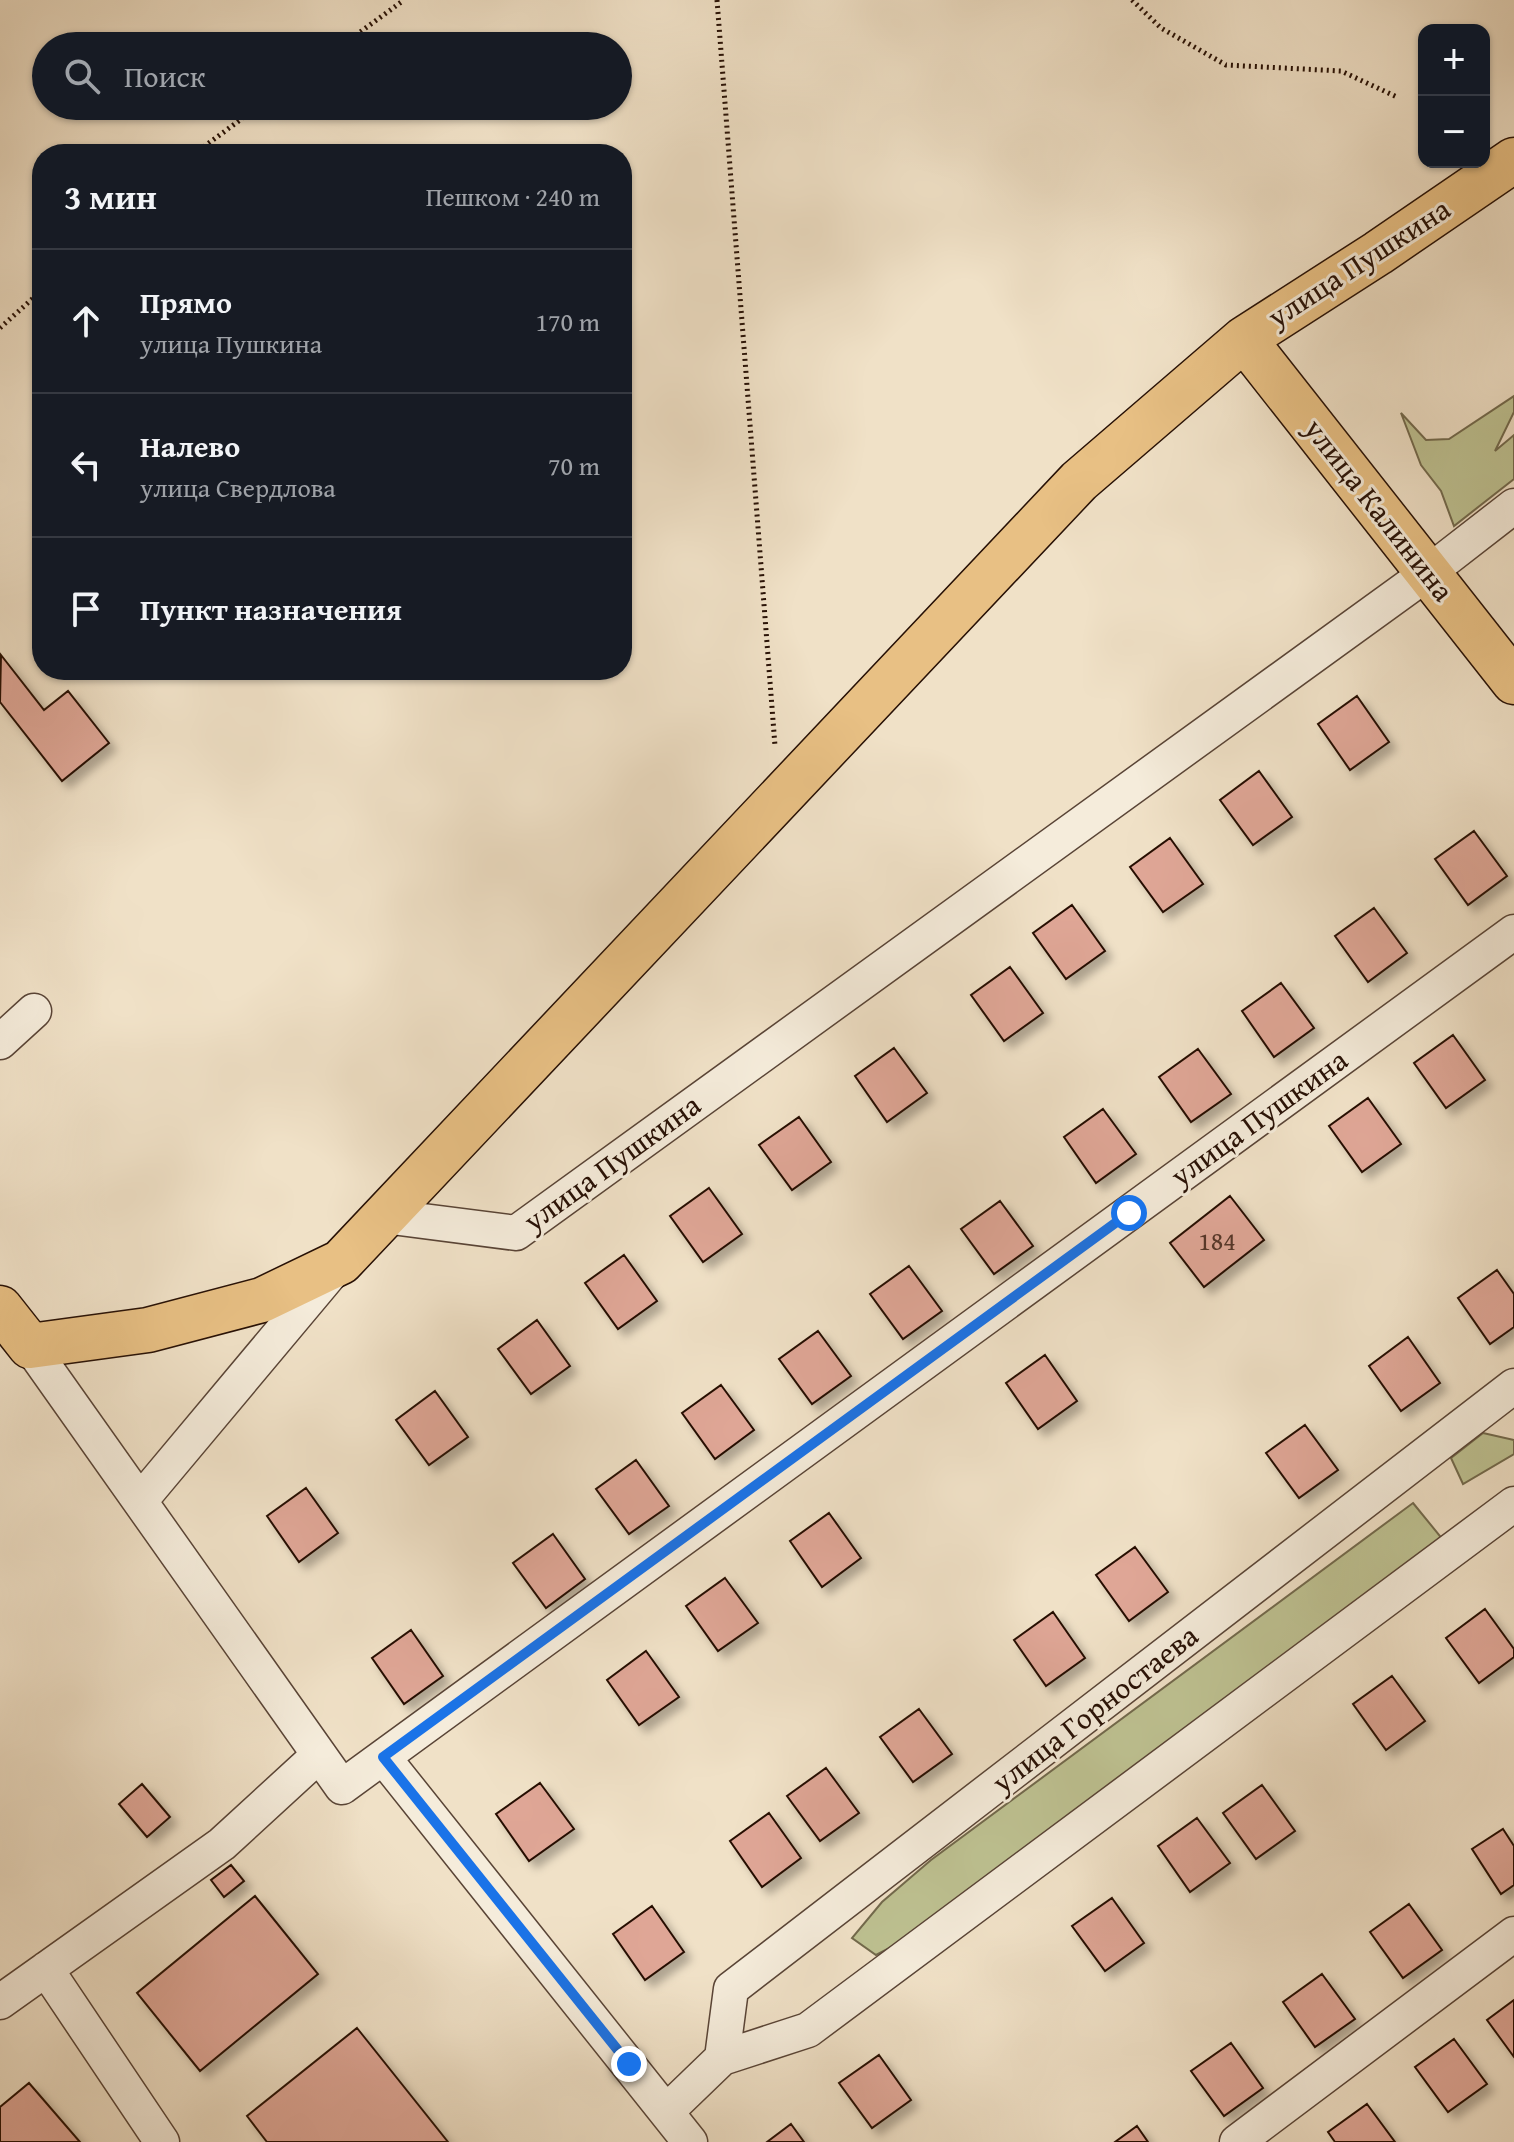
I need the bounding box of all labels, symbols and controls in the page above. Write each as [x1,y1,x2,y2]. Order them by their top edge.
map controls [1418,24,1490,168]
button: + [1418,24,1490,96]
search box [32,32,632,120]
icon: search [60,54,104,98]
text: Поиск [124,54,206,98]
button: − [1418,96,1490,168]
text: 3 мин [64,172,157,221]
text: Пешком · 240 m [426,177,600,216]
street label: улица Пушкина [1258,186,1459,338]
text: Прямо [140,280,232,324]
icon: ahead [64,299,108,343]
text: 170 m [535,302,600,341]
text: улица Пушкина [140,324,322,363]
street label: улица Калинина [1294,408,1466,611]
text: Налево [140,424,240,468]
icon: left [64,443,108,487]
text: 70 m [548,446,600,485]
text: улица Свердлова [140,468,336,507]
icon: arrive [64,587,108,631]
text: Пункт назначения [140,587,402,631]
street label: улица Пушкина [1160,1037,1357,1197]
street label: улица Пушкина [513,1082,710,1242]
route start [1111,1195,1147,1231]
house number: 184 [1198,1221,1236,1260]
street label: улица Горностаева [981,1613,1208,1804]
route end [611,2046,647,2082]

